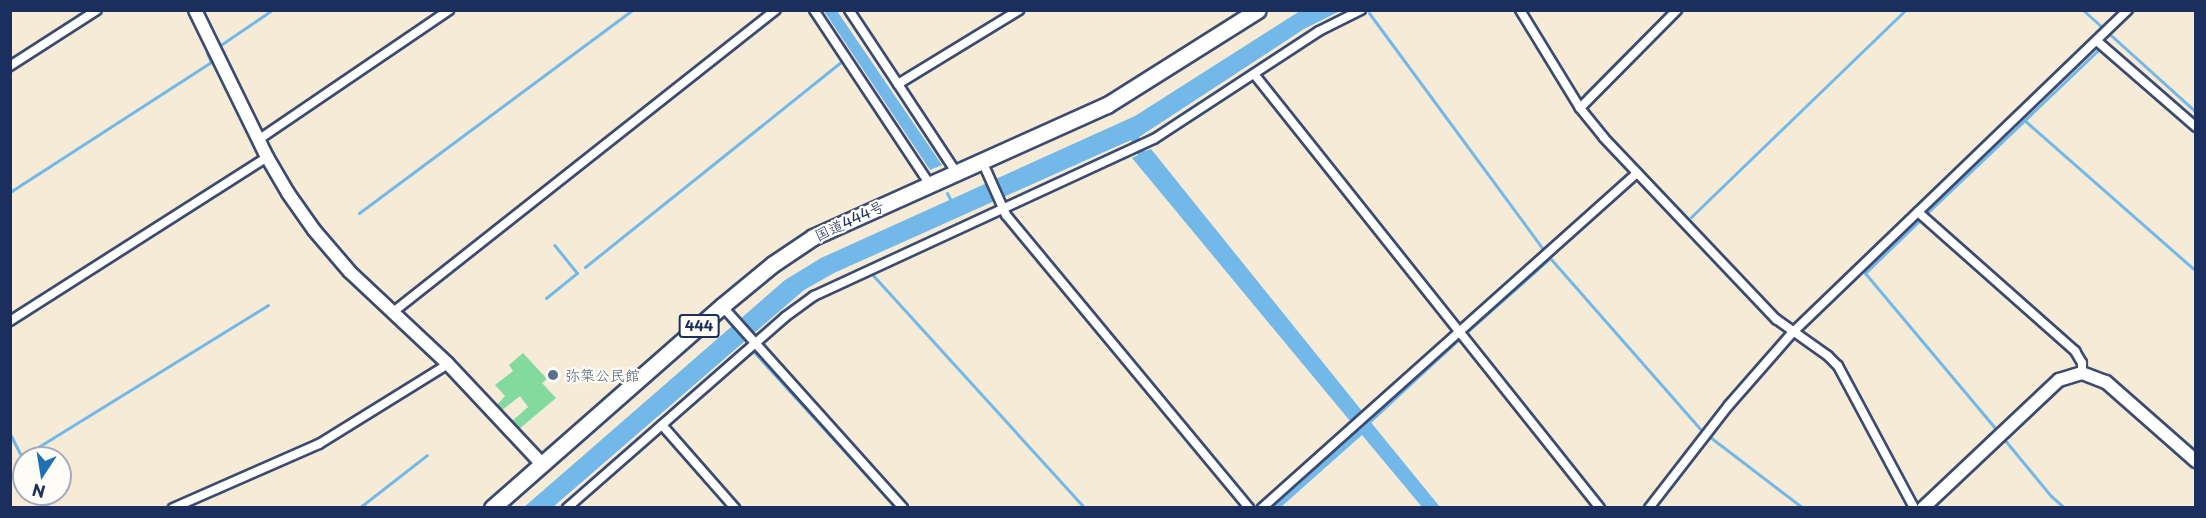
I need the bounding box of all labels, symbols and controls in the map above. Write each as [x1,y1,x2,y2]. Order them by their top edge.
street label: 国道444号 [811,196,887,244]
road number: 444 [678,315,720,337]
place label: 弥築公民館 [565,366,640,384]
marker: 弥築公民館 [546,368,560,382]
north arrow [12,446,72,506]
text: N [30,479,47,505]

